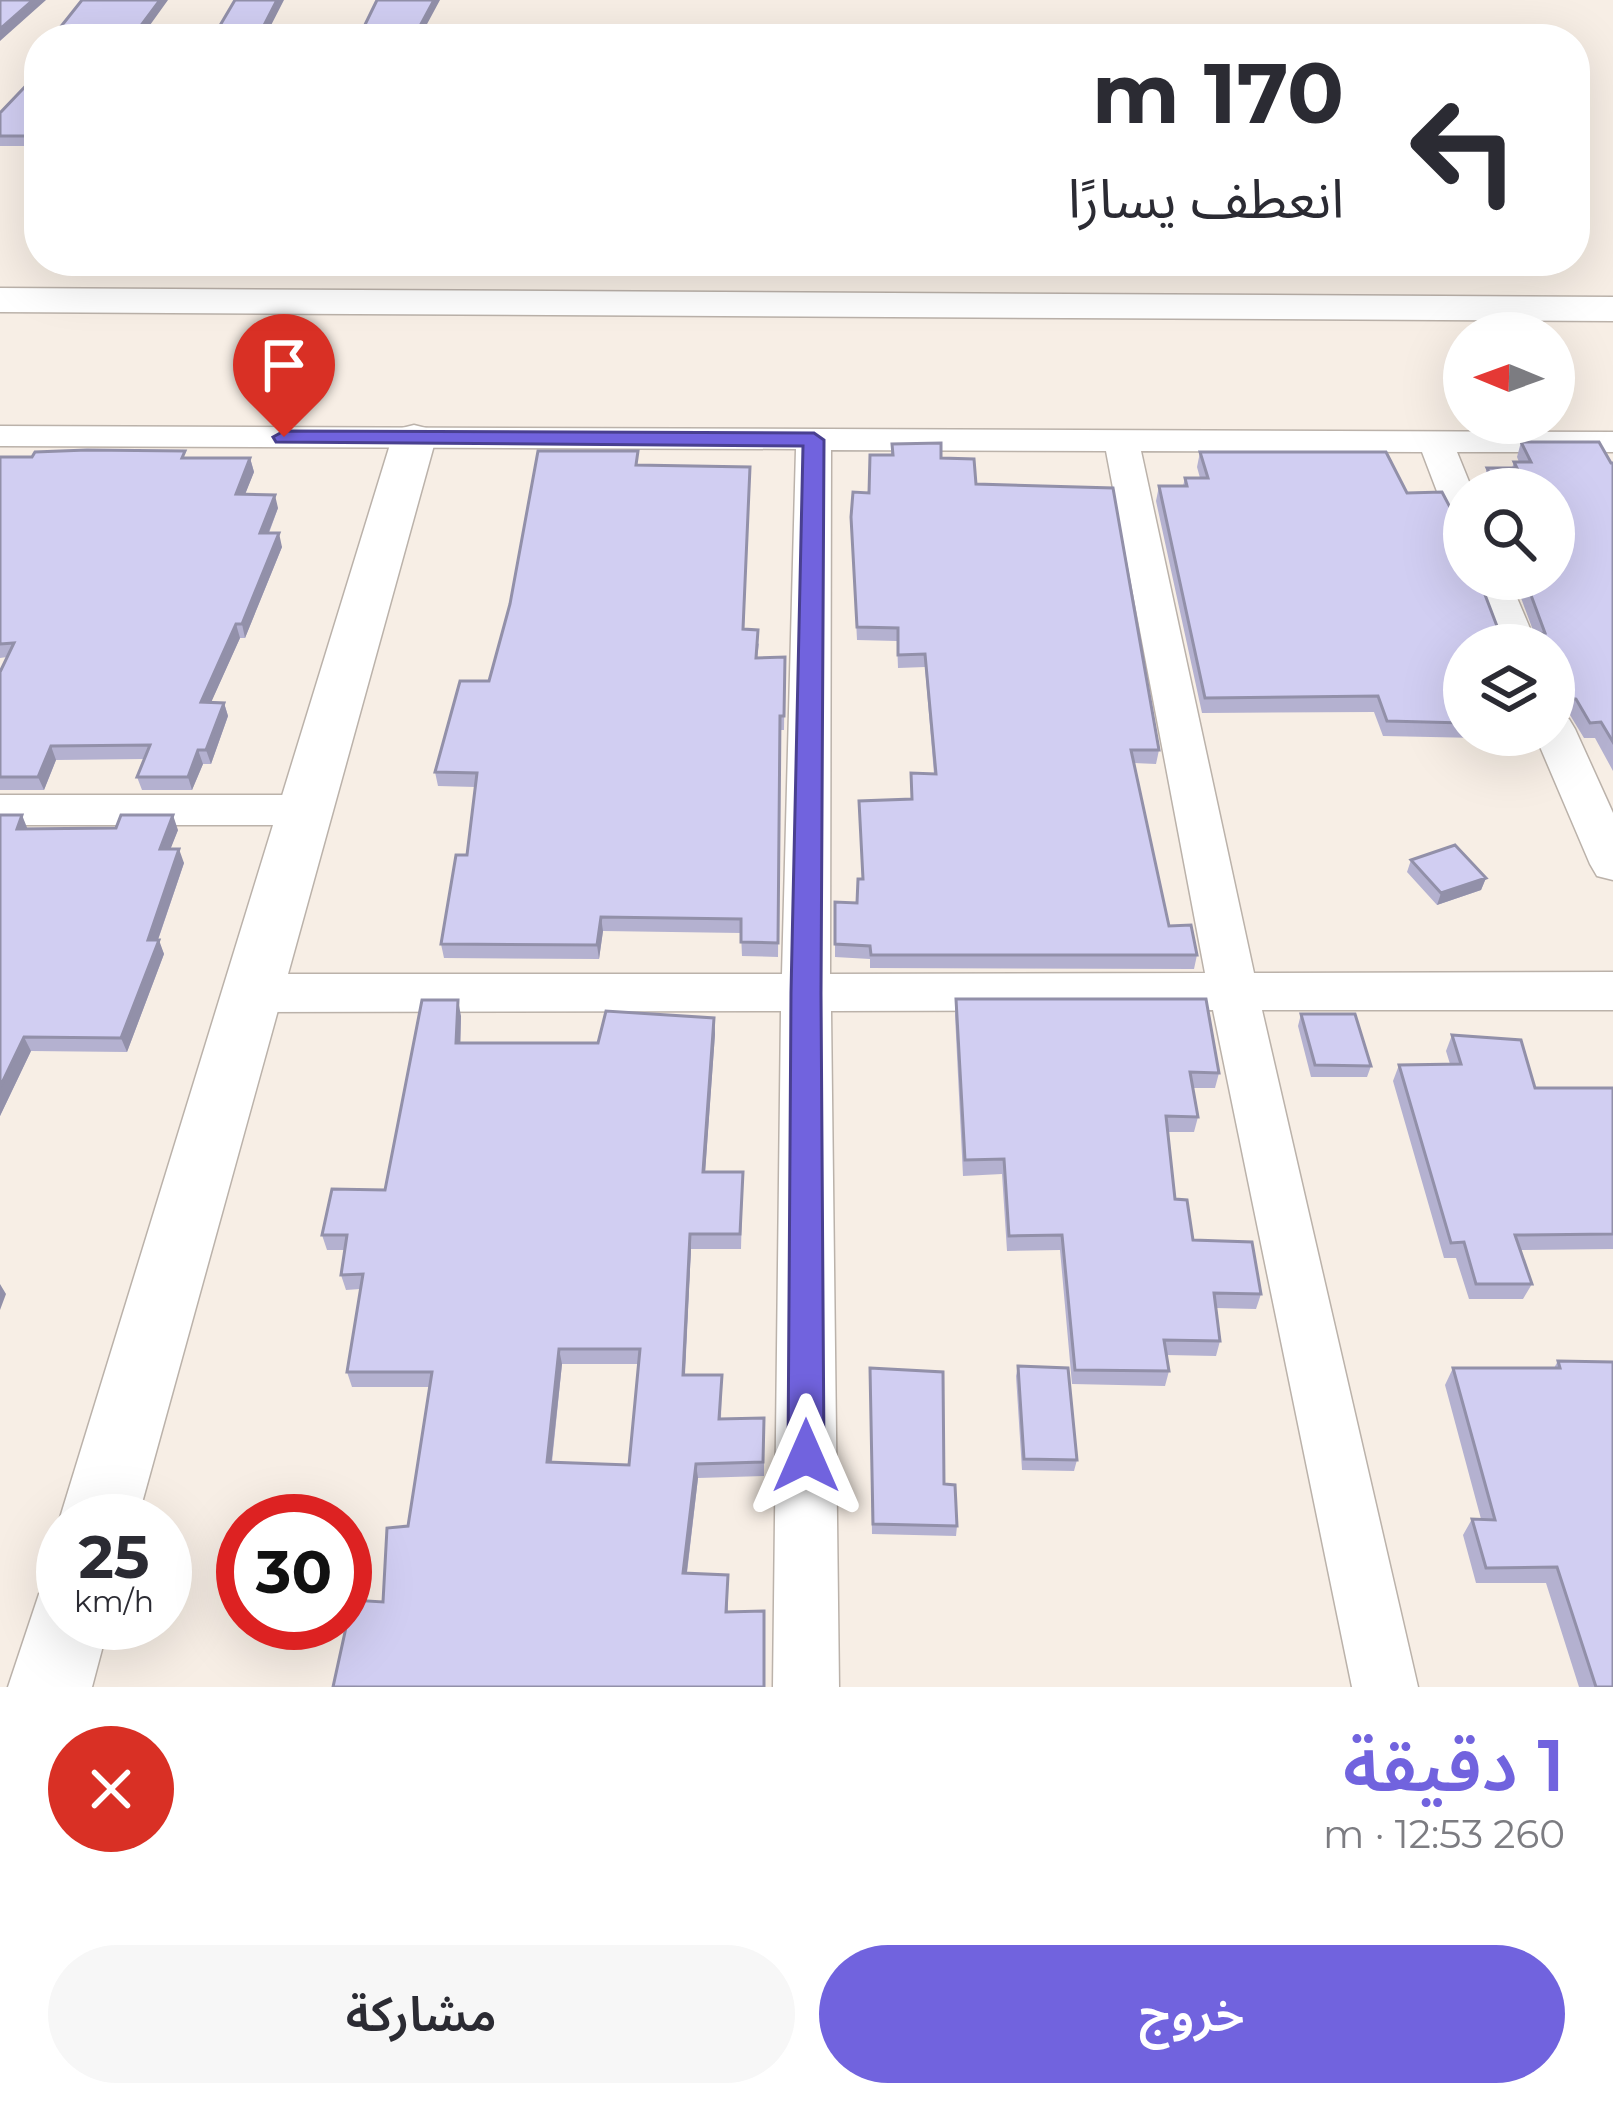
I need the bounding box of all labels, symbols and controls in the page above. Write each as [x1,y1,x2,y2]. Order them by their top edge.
text: 170 m [1092,42,1344,144]
icon: left [1386,72,1542,228]
text: انعطف يسارًا [1068,166,1344,232]
north arrow [1443,312,1575,444]
map controls [1443,312,1575,756]
pin [233,314,335,437]
icon: arrive [251,332,317,398]
button: search [1443,468,1575,600]
button: layers [1443,624,1575,756]
position arrow [743,1393,869,1519]
speed limit sign: 30 [216,1494,372,1650]
text: 25 [78,1520,150,1593]
text: km/h [74,1583,154,1620]
text: 1 دقيقة [1343,1721,1565,1809]
button: close [48,1726,174,1852]
text: 260 m · 12:53 [1323,1810,1565,1858]
button: مشاركة [48,1945,795,2083]
button: خروج [819,1945,1565,2083]

